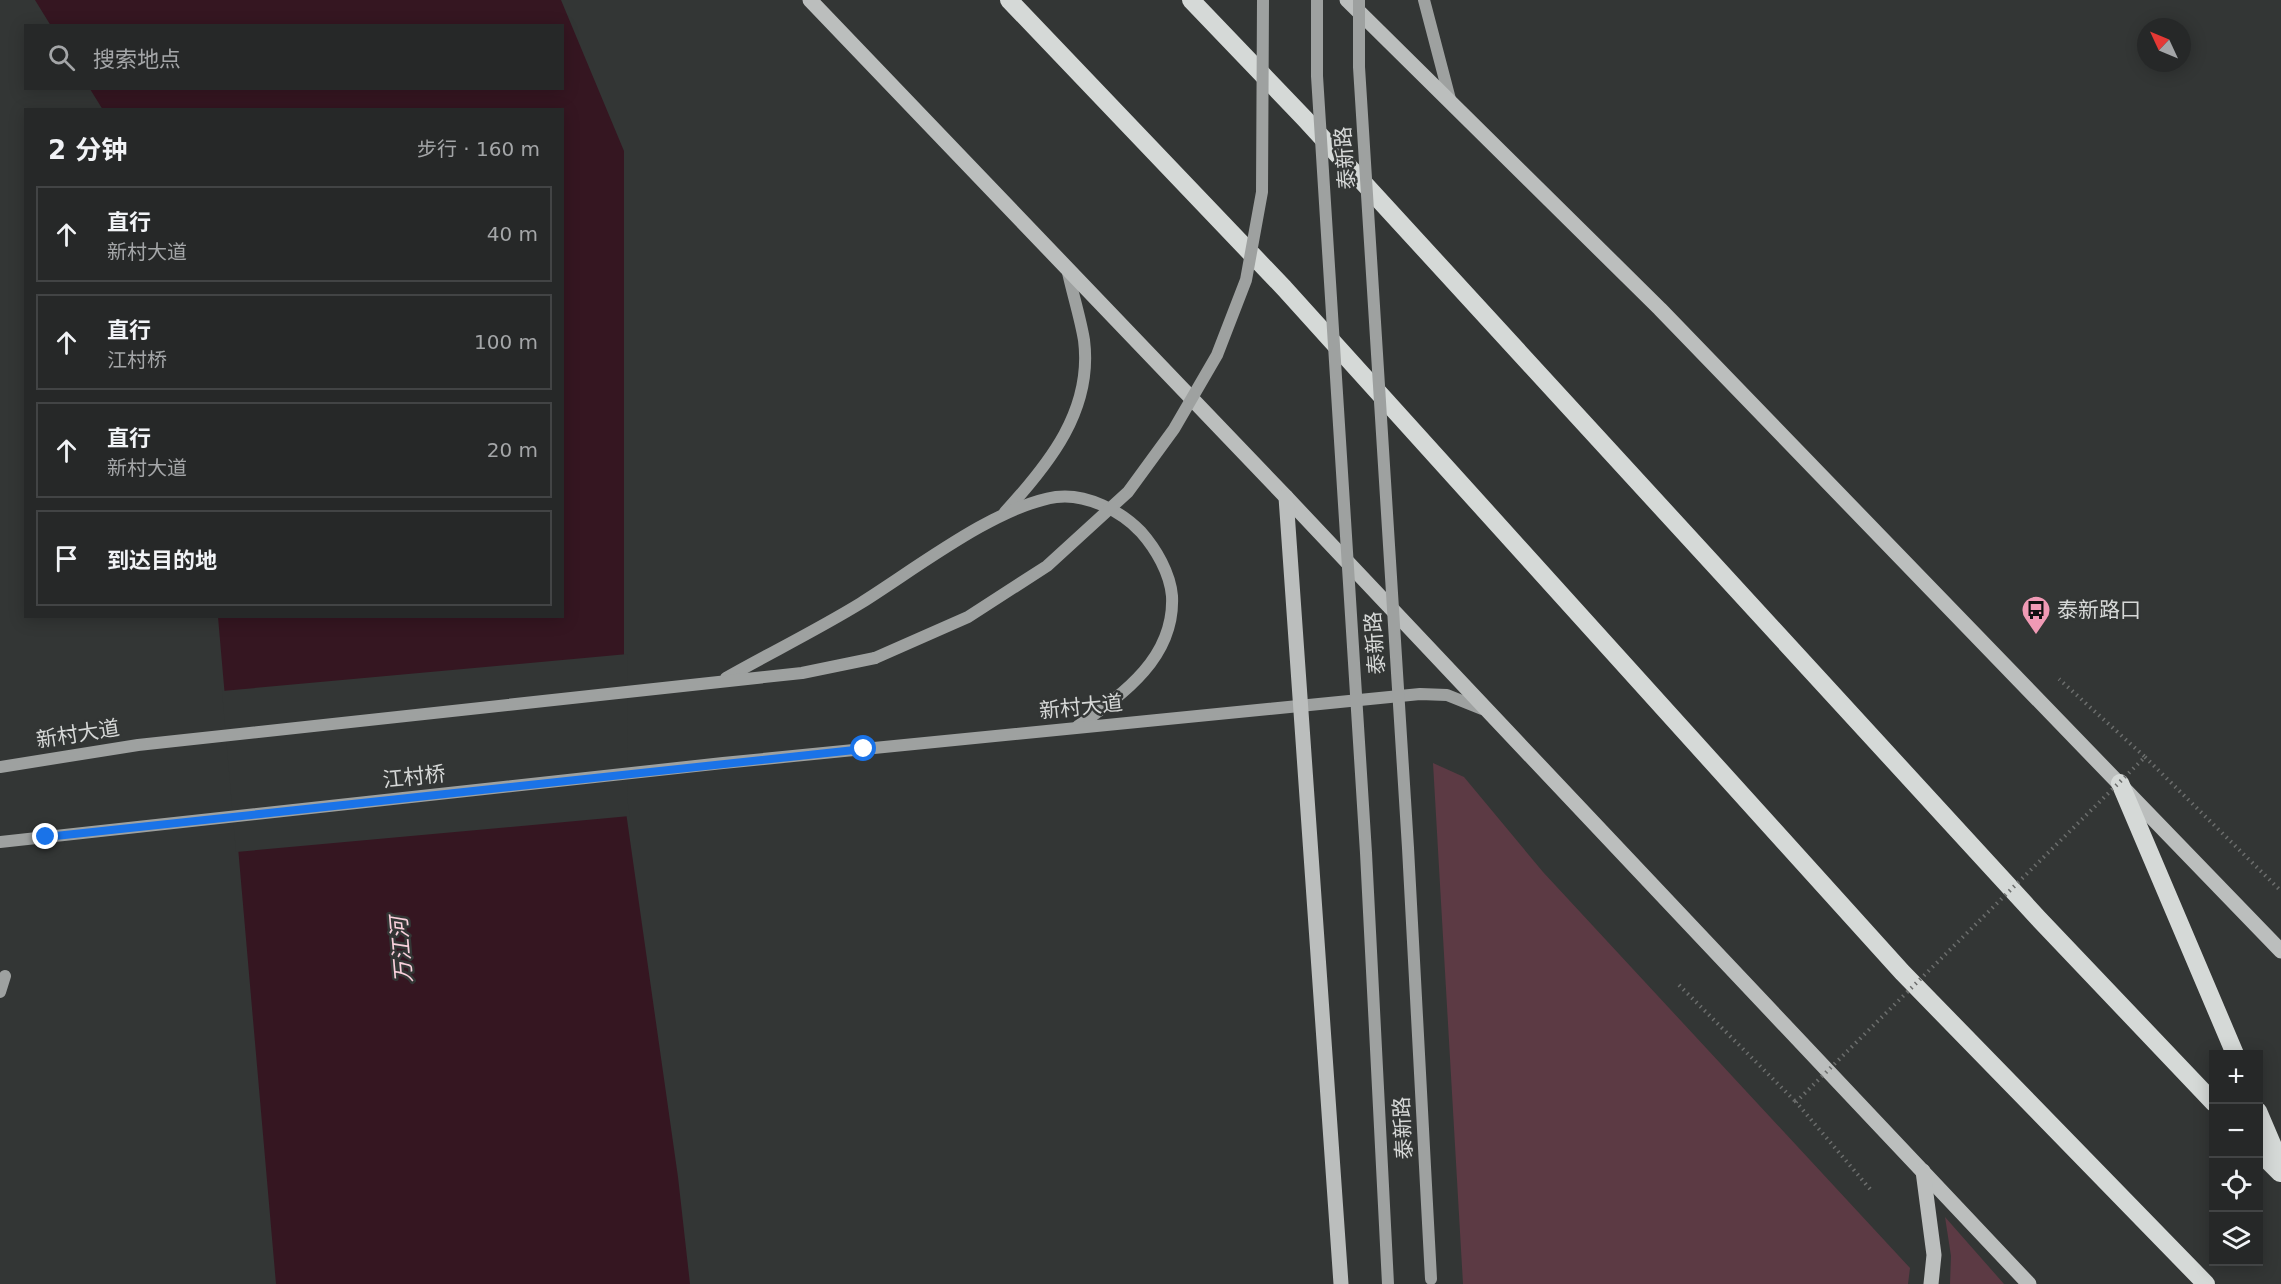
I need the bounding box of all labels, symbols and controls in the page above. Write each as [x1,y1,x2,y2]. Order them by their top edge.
north arrow [2137,18,2191,72]
search box [24,24,564,90]
icon: search [45,41,78,74]
text: 搜索地点 [93,47,181,72]
street label: 泰新路 [1331,126,1359,190]
text: 2 分钟 [48,135,127,165]
text: 步行 · 160 m [417,137,540,161]
text: 直行 [107,210,151,235]
icon: ahead [50,218,83,251]
text: 40 m [487,222,538,246]
text: 新村大道 [107,240,187,264]
text: 直行 [107,318,151,343]
icon: ahead [50,326,83,359]
text: 100 m [474,330,538,354]
text: 江村桥 [107,348,167,372]
text: 直行 [107,426,151,451]
icon: ahead [50,434,83,467]
text: 20 m [487,438,538,462]
text: 新村大道 [107,456,187,480]
icon: arrive [50,542,83,575]
text: 到达目的地 [107,548,217,573]
bus stop icon: 泰新路口 [2020,594,2052,636]
place label: 泰新路口 [2057,598,2141,622]
street label: 泰新路 [1361,611,1389,675]
street label: 新村大道 [1038,691,1124,723]
street label: 新村大道 [35,716,121,752]
route start [850,735,876,761]
street label: 江村桥 [381,762,447,792]
route end [32,823,58,849]
water label: 万江河 [386,912,417,984]
map controls [2209,1050,2263,1266]
button: + [2209,1050,2263,1104]
street label: 泰新路 [1389,1096,1417,1160]
button: − [2209,1104,2263,1158]
button: locate [2209,1158,2263,1212]
button: layers [2209,1212,2263,1266]

